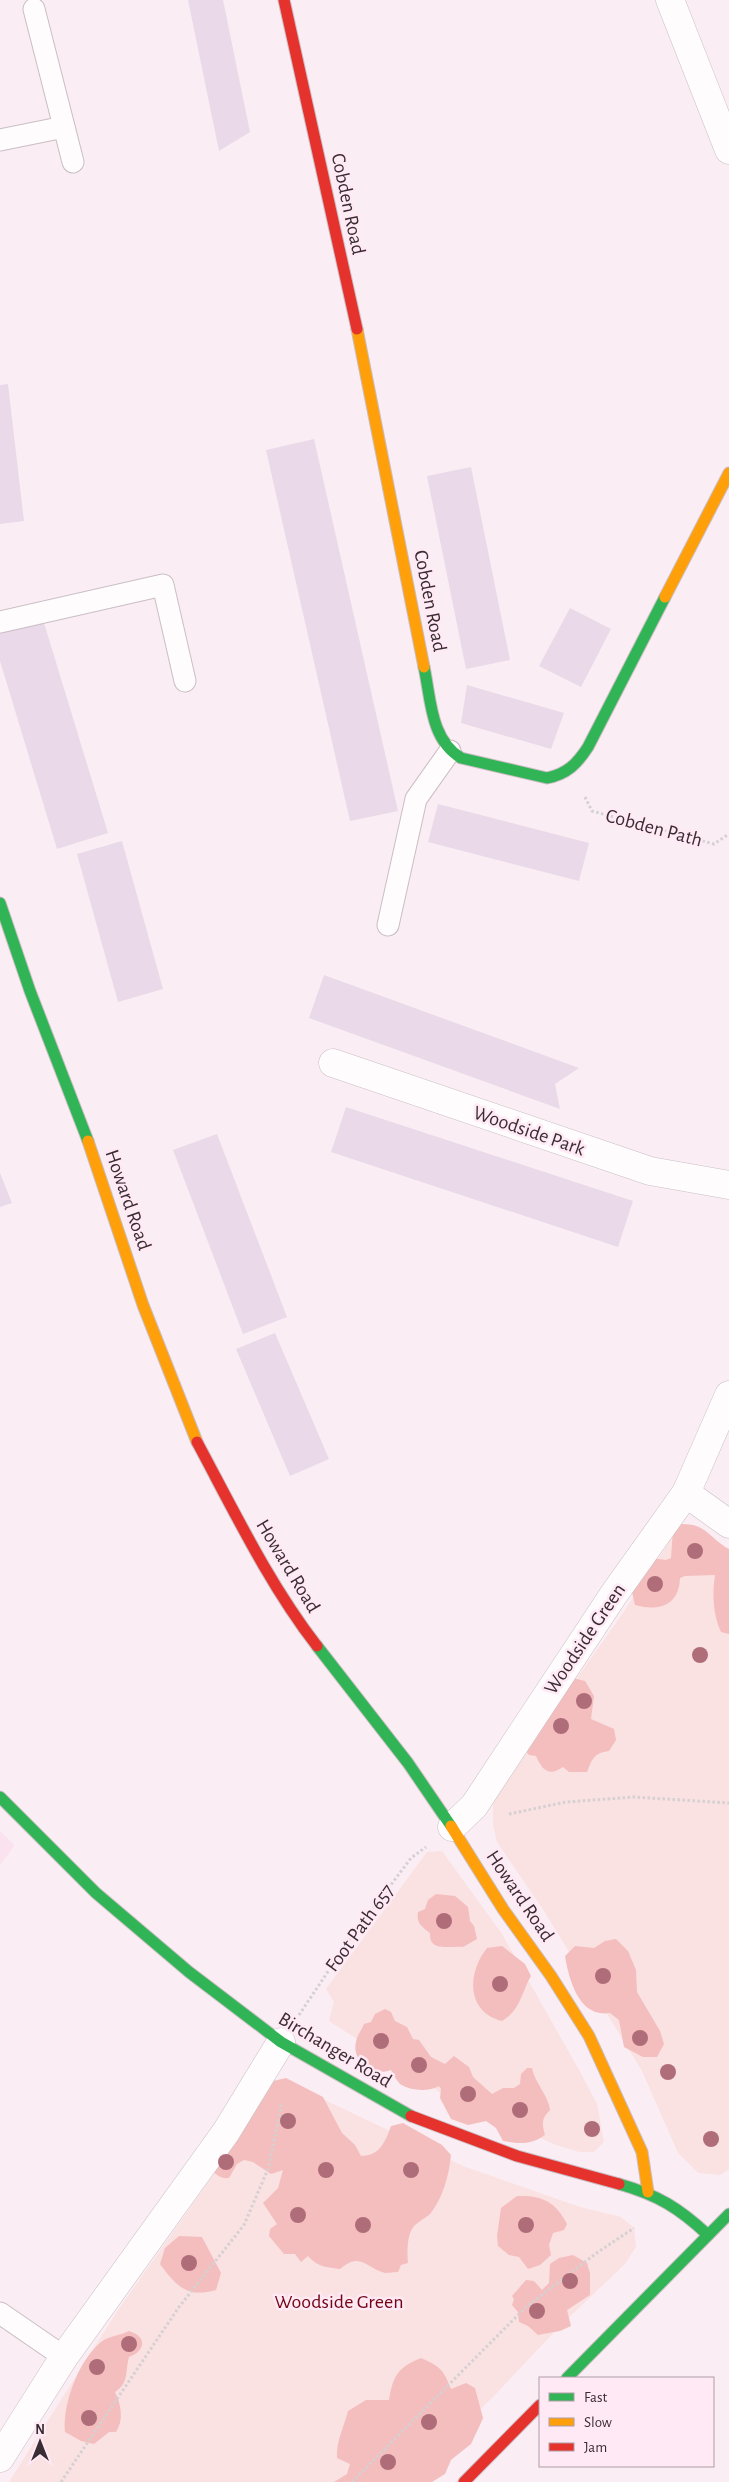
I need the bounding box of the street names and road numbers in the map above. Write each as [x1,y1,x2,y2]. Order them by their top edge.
street label: Cobden Road [328,152,368,256]
street label: Cobden Road [410,548,450,654]
street label: Cobden Path [604,806,704,850]
street label: Woodside Park [471,1103,587,1159]
street label: Howard Road [101,1147,155,1253]
street label: Howard Road [252,1516,324,1616]
street label: Woodside Green [541,1580,629,1698]
street label: Howard Road [482,1847,558,1945]
street label: Foot Path 657 [322,1881,398,1975]
street label: Birchanger Road [275,2008,395,2092]

